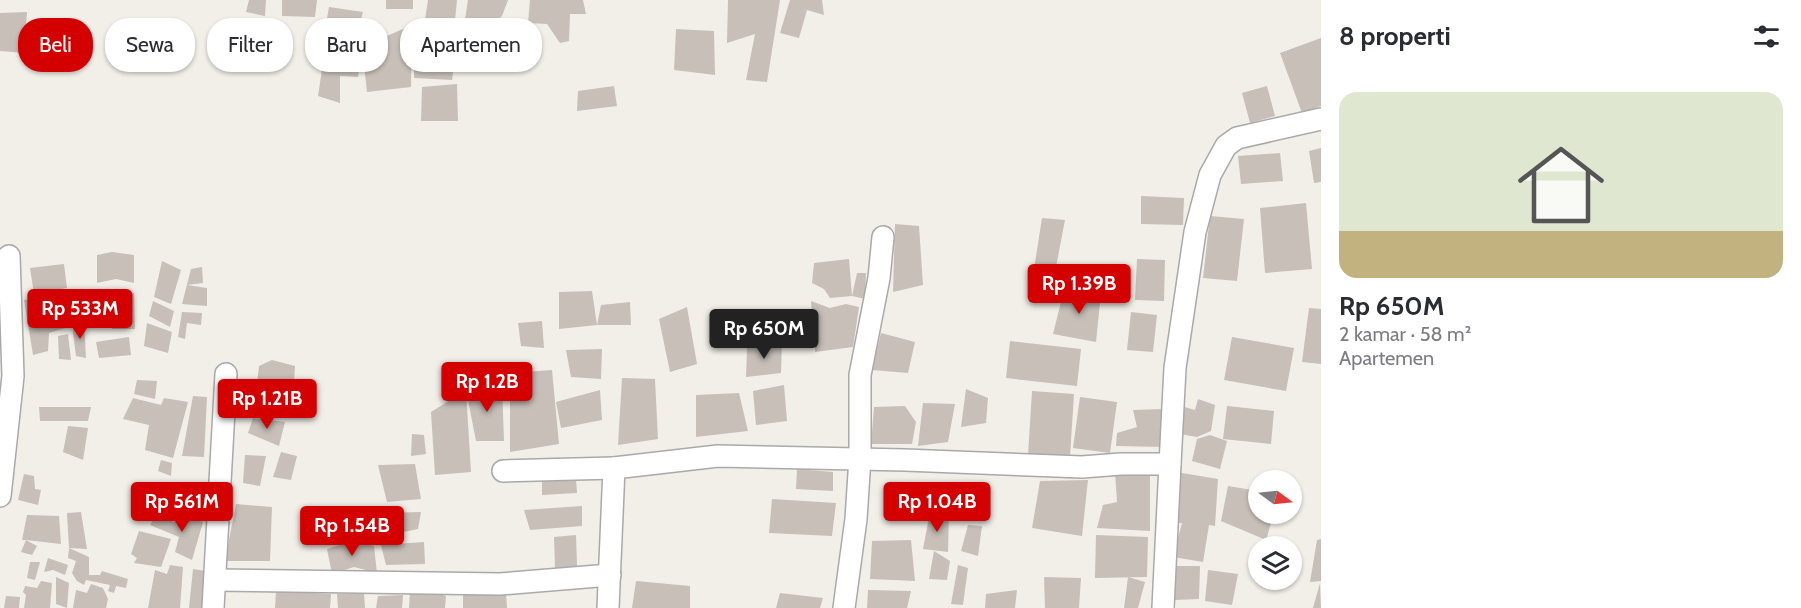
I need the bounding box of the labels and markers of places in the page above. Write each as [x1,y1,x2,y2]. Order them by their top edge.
pin: Rp 1.39B [1017,264,1141,315]
pin: Rp 533M [25,289,135,340]
pin: Rp 650M [709,309,819,360]
pin: Rp 1.2B [432,362,542,413]
pin: Rp 1.21B [205,379,329,430]
pin: Rp 561M [127,482,237,533]
pin: Rp 1.04B [875,482,999,533]
pin: Rp 1.54B [290,506,414,557]

